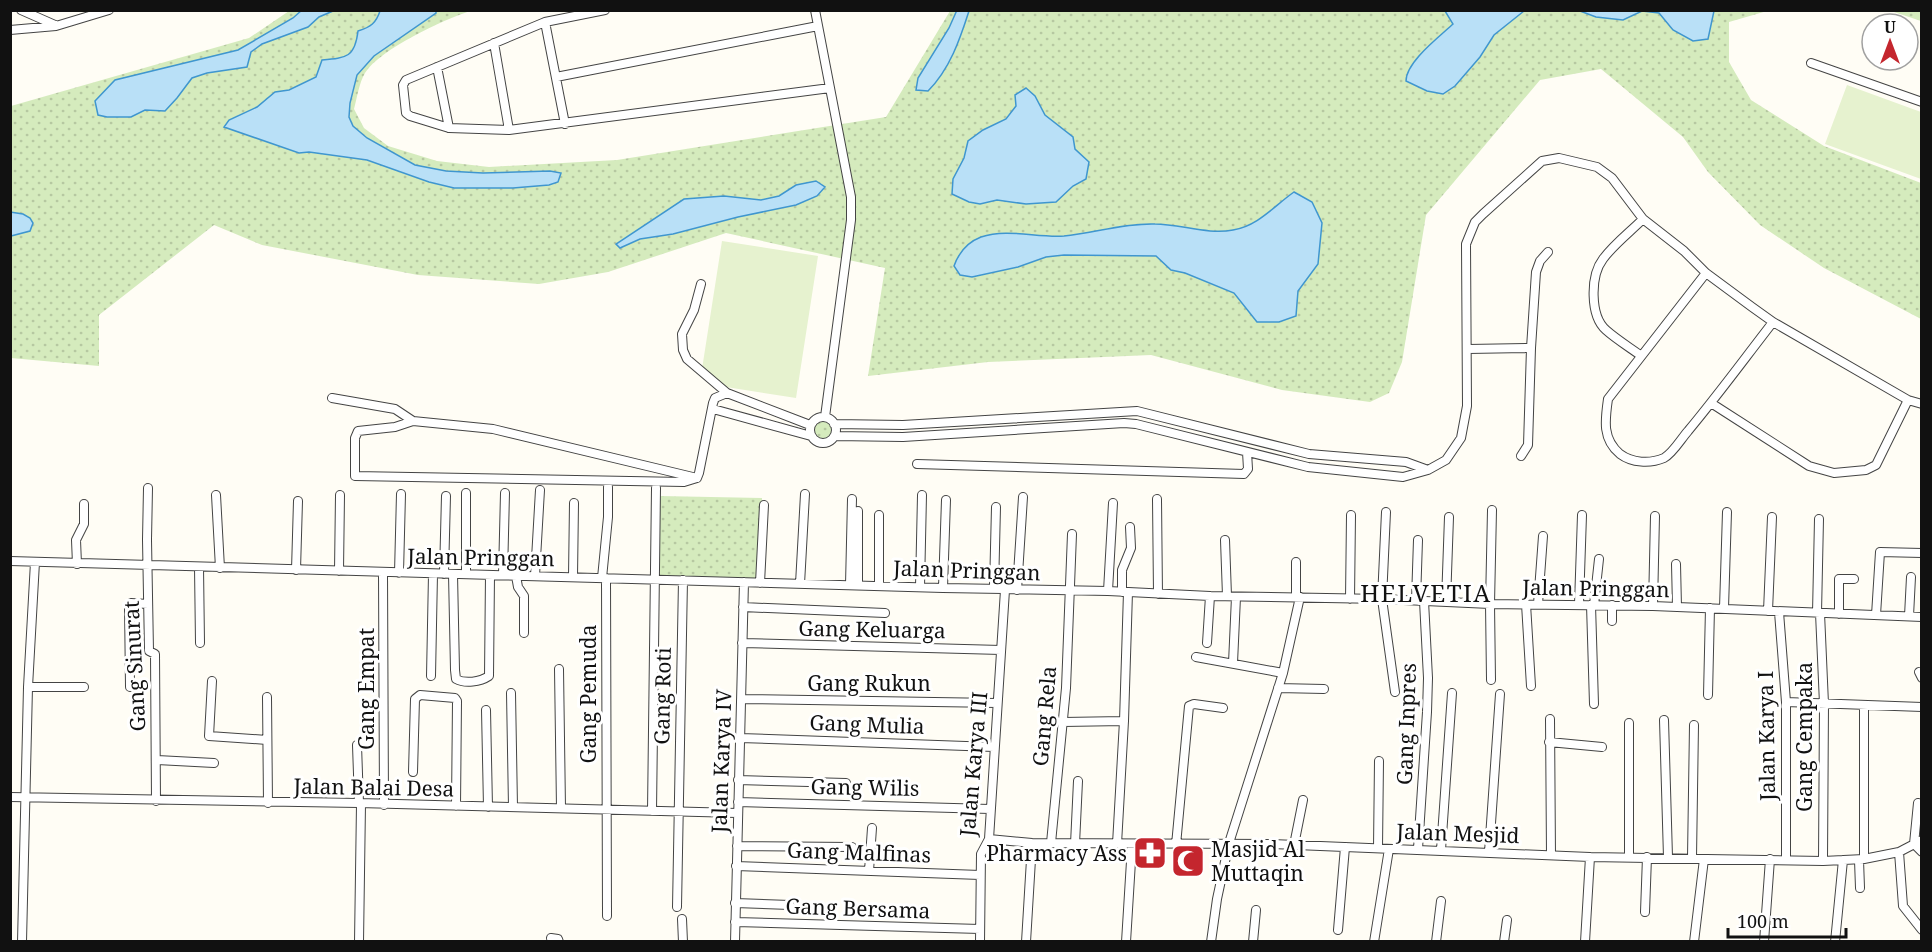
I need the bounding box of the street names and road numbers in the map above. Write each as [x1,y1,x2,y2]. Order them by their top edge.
street label: Jalan Pringgan [406,542,555,572]
street label: Jalan Pringgan [892,553,1041,587]
street label: Jalan Pringgan [1521,573,1670,603]
street label: Gang Sinurat [117,600,151,732]
street label: Gang Keluarga [798,614,946,644]
street label: Gang Pemuda [574,625,602,763]
street label: Gang Empat [352,628,380,750]
street label: Gang Roti [647,647,677,745]
street label: Gang Cempaka [1790,662,1818,812]
street label: Gang Inpres [1390,663,1422,785]
street label: Gang Rela [1026,665,1062,767]
street label: Gang Rukun [807,669,931,697]
street label: Jalan Karya I [1751,671,1781,802]
street label: Jalan Karya IV [704,688,738,834]
street label: Jalan Karya III [953,690,993,839]
street label: Gang Mulia [809,708,925,740]
street label: Jalan Balai Desa [293,772,454,802]
street label: Gang Wilis [810,772,920,802]
street label: Jalan Mesjid [1395,817,1520,849]
street label: Gang Malfinas [787,835,931,869]
street label: Gang Bersama [785,891,931,925]

